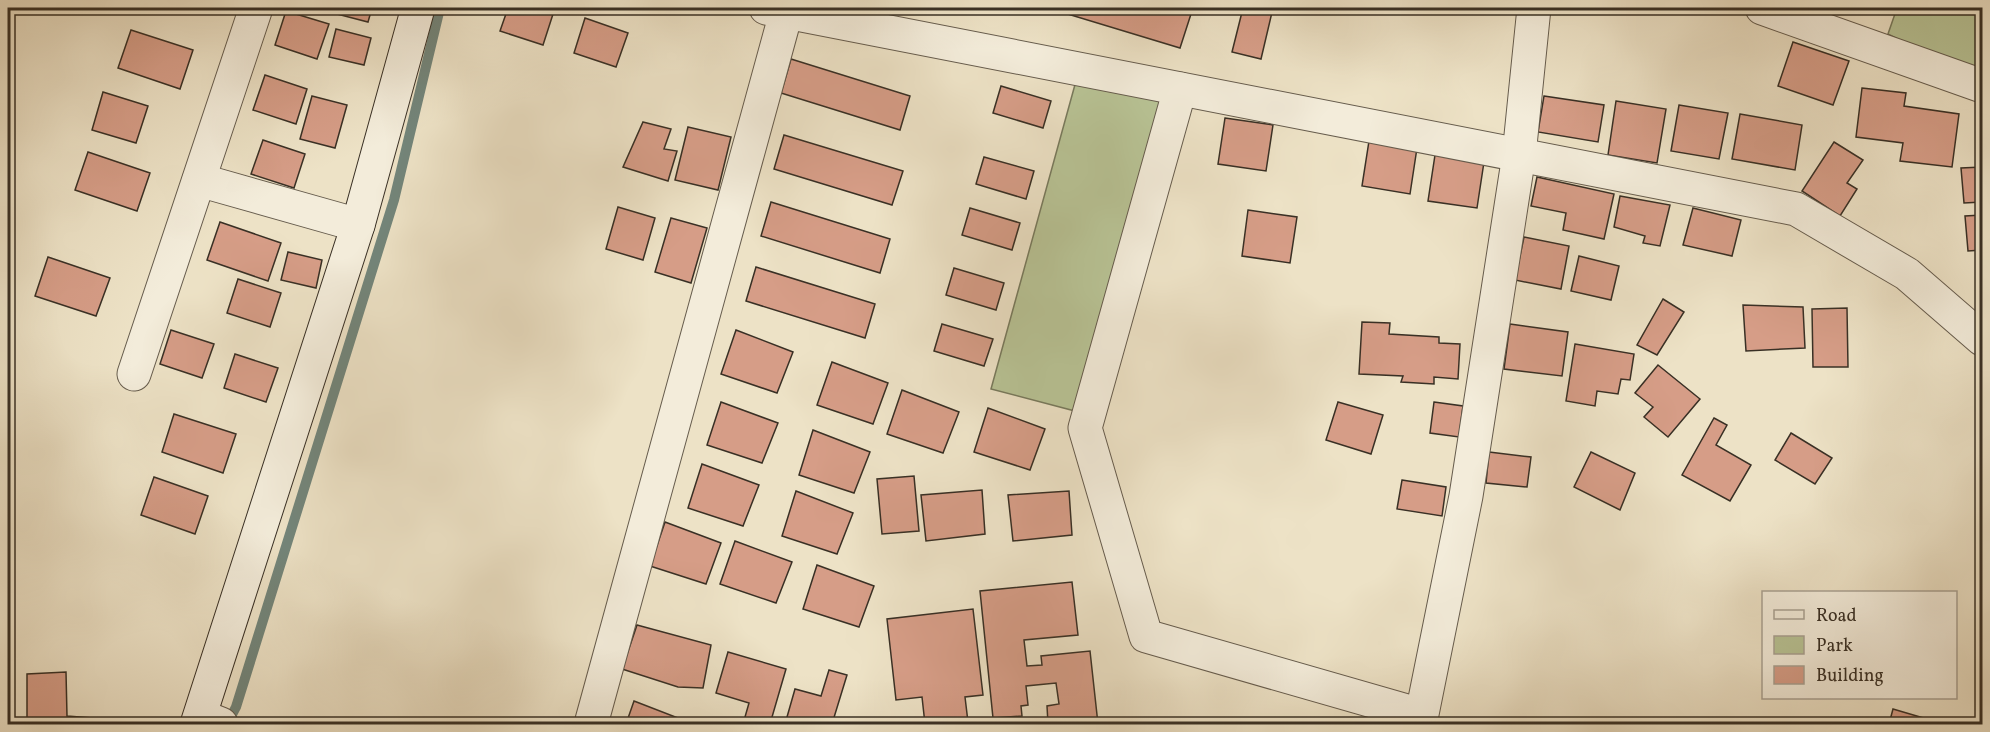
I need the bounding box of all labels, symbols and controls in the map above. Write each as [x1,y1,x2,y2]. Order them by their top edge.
legend [1762,591,1957,699]
text: Road [1816,604,1857,629]
text: Park [1816,634,1853,659]
text: Building [1816,664,1884,689]

